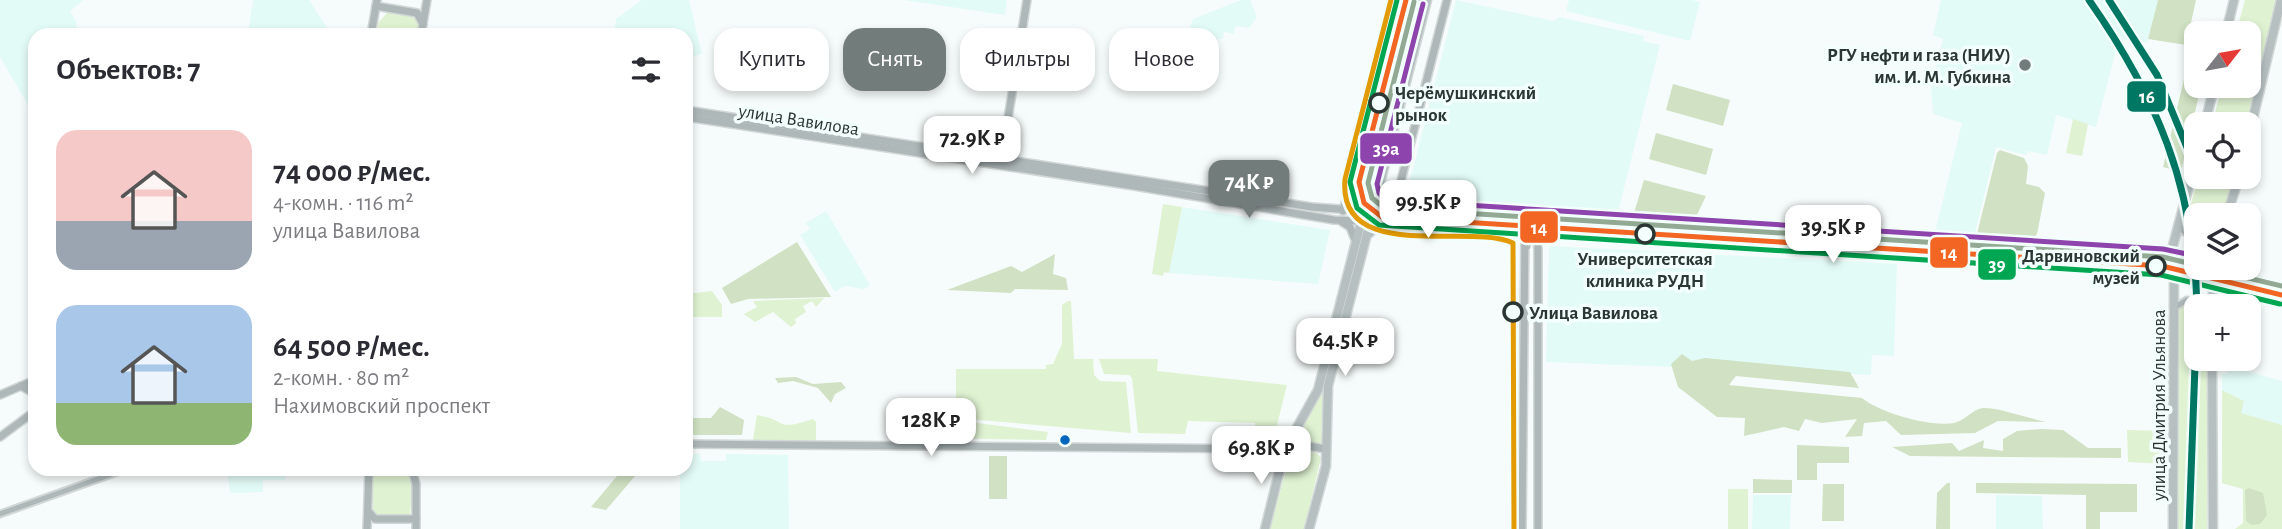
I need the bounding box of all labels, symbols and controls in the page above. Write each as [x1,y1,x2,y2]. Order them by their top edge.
north arrow [2184,21,2261,98]
map controls [2184,21,2261,371]
chip: Купить [714,28,829,91]
chip: Снять [843,28,946,91]
chip: Фильтры [960,28,1095,91]
chip: Новое [1109,28,1219,91]
place label: РГУ нефти и газа (НИУ) им. И. М. Губкина [1827,46,2011,87]
icon: filters [627,51,665,89]
text: Объектов: 7 [56,55,200,85]
marker: РГУ нефти и газа (НИУ) им. И. М. Губкина [2017,57,2033,73]
line badge: 16 [2126,80,2167,113]
place label: Черёмушкинский рынок [1395,84,1536,125]
text: 16 [2139,88,2155,107]
marker: Черёмушкинский рынок [1369,93,1389,113]
street label: улица Вавилова [736,101,861,139]
button: locate [2184,112,2261,189]
pin: 72.9K ₽ [907,116,1037,176]
text: 72.9K ₽ [940,127,1004,150]
line badge: 39а [1359,132,1413,165]
text: 39а [1373,140,1399,159]
text: 74 000 ₽/мес. [273,157,431,187]
icon: home [112,158,196,242]
pin: 74K ₽ [1200,160,1298,220]
text: 74K ₽ [1224,171,1274,194]
pin: 99.5K ₽ [1363,180,1493,240]
text: 99.5K ₽ [1395,191,1461,214]
text: 4-комн. · 116 m² [273,192,413,215]
button: layers [2184,203,2261,280]
pin: 39.5K ₽ [1768,205,1898,265]
line badge: 14 [1519,210,1559,244]
text: 39.5K ₽ [1801,216,1865,239]
text: 14 [1531,219,1548,238]
text: улица Вавилова [273,220,420,243]
marker: Университетская клиника РУДН [1635,224,1655,244]
line badge: 14 [1929,236,1969,269]
text: 14 [1941,244,1958,263]
place label: Дарвиновский музей [2022,247,2140,288]
line badge: 39 [1977,248,2017,281]
place label: Университетская клиника РУДН [1577,250,1713,291]
text: 39 [1988,256,2006,275]
marker: Дарвиновский музей [2146,256,2166,276]
button: + [2184,294,2261,371]
marker: Улица Вавилова [1503,302,1523,322]
place label: Улица Вавилова [1529,304,1658,323]
street label: улица Дмитрия Ульянова [2150,309,2169,502]
pin: 64.5K ₽ [1280,318,1410,378]
text: 64.5K ₽ [1312,329,1378,352]
text: 64 500 ₽/мес. [273,332,430,362]
icon: home [112,333,196,417]
text: 2-комн. · 80 m² [273,367,409,390]
text: Нахимовский проспект [273,395,490,418]
pin: 128K ₽ [874,398,988,458]
text: 128K ₽ [902,409,960,432]
pin: 69.8K ₽ [1196,426,1326,486]
unlabelled marker [1058,433,1072,447]
text: 69.8K ₽ [1228,437,1294,460]

